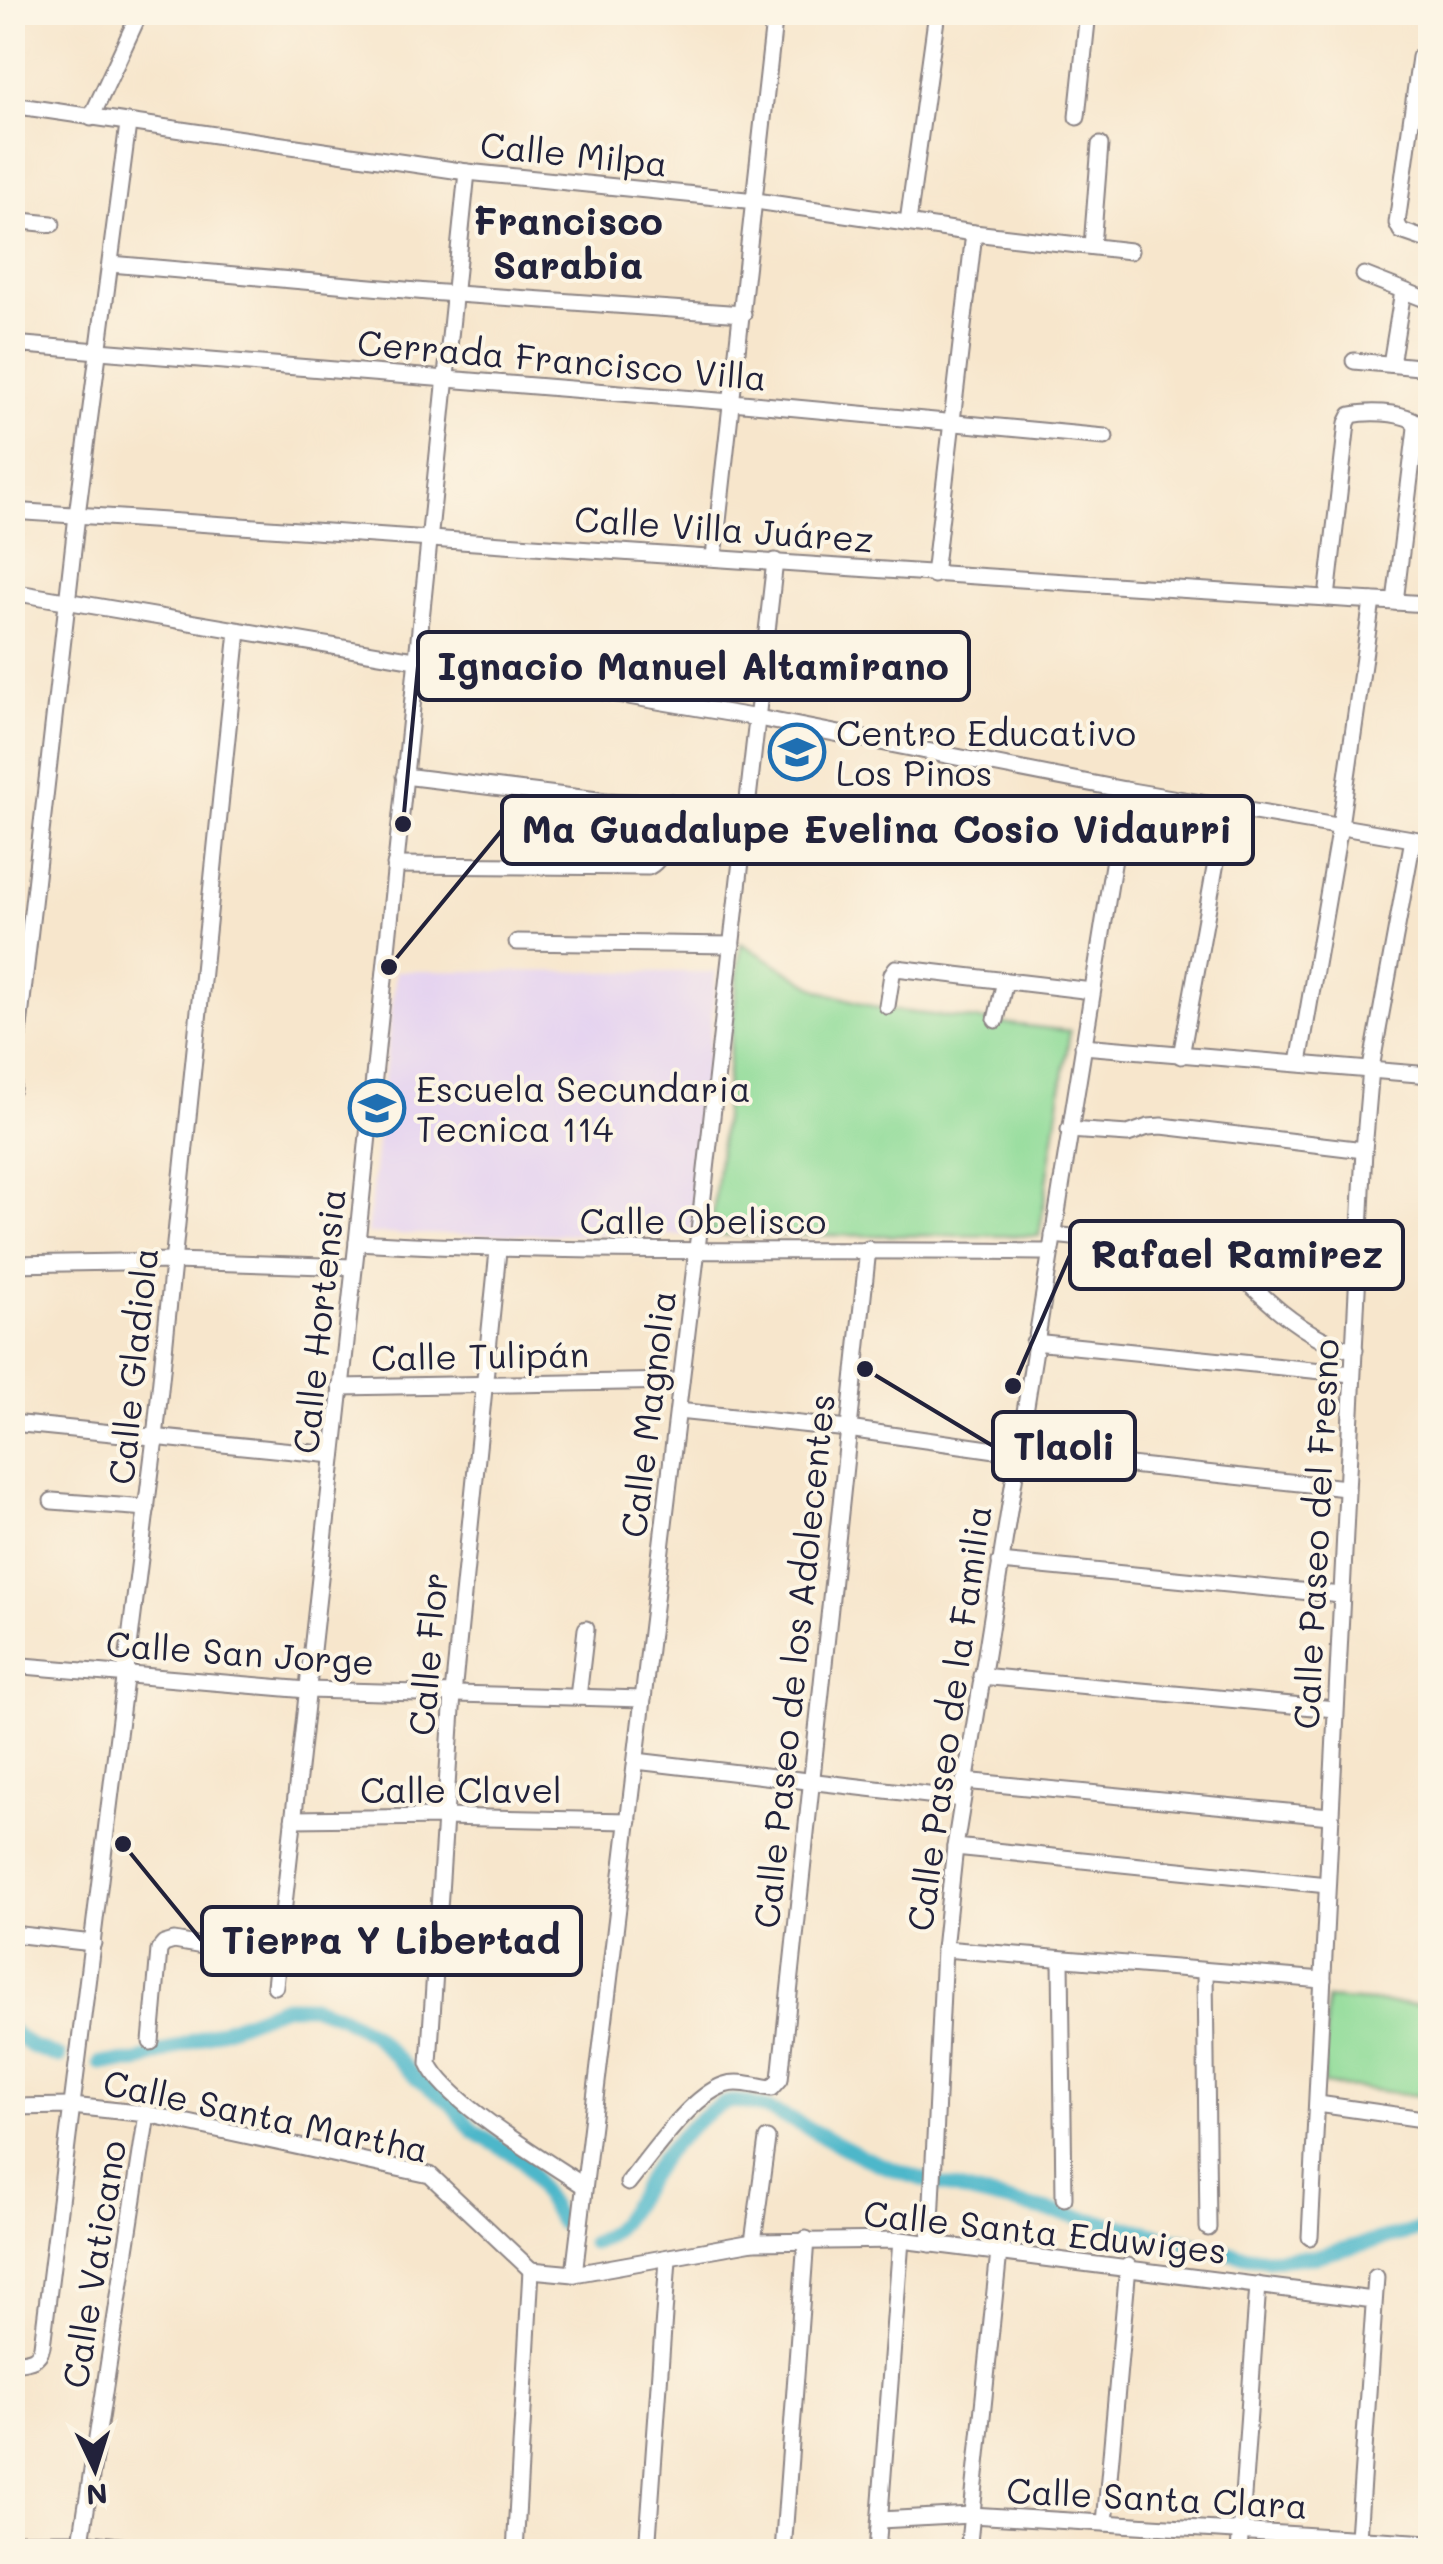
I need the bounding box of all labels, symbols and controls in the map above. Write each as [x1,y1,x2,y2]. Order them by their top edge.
street label: Calle Milpa [478,120,670,186]
district label: Francisco Sarabia [473,195,663,289]
street label: Cerrada Francisco Villa [355,318,769,400]
street label: Calle Villa Juárez [573,495,875,561]
callout: Ignacio Manuel Altamirano [418,632,969,700]
text: Ignacio Manuel Altamirano [437,640,949,690]
place label: Centro Educativo Los Pinos [836,709,1136,795]
school or university icon: Centro Educativo Los Pinos [767,722,827,782]
callout: Ma Guadalupe Evelina Cosio Vidaurri [502,796,1253,864]
text: Ma Guadalupe Evelina Cosio Vidaurri [522,803,1232,853]
place label: Escuela Secundaria Tecnica 114 [416,1065,751,1151]
school or university icon: Escuela Secundaria Tecnica 114 [347,1078,407,1138]
street label: Calle Hortensia [281,1186,355,1456]
street label: Calle Obelisco [580,1197,826,1243]
callout: Rafael Ramirez [1070,1221,1403,1289]
text: Rafael Ramirez [1091,1228,1383,1278]
street label: Calle Gladiola [97,1245,167,1487]
street label: Calle Magnolia [609,1288,685,1540]
street label: Calle Tulipán [371,1330,589,1380]
street label: Calle Paseo del Fresno [1282,1338,1348,1730]
street label: Calle Paseo de los Adolecentes [742,1391,844,1931]
callout: Tlaoli [993,1412,1135,1480]
text: Tlaoli [1013,1420,1115,1470]
street label: Calle Paseo de la Familia [895,1502,1001,1934]
street label: Calle Flor [397,1570,457,1738]
street label: Calle San Jorge [104,1620,376,1684]
street label: Calle Clavel [360,1766,562,1812]
callout: Tierra Y Libertad [202,1907,581,1975]
text: Tierra Y Libertad [222,1914,560,1964]
street label: Calle Santa Martha [99,2058,433,2172]
street label: Calle Vaticano [51,2137,135,2391]
street label: Calle Santa Eduwiges [861,2189,1229,2273]
north arrow [45,2419,145,2519]
street label: Calle Santa Clara [1005,2466,1309,2528]
text: N [85,2476,109,2514]

